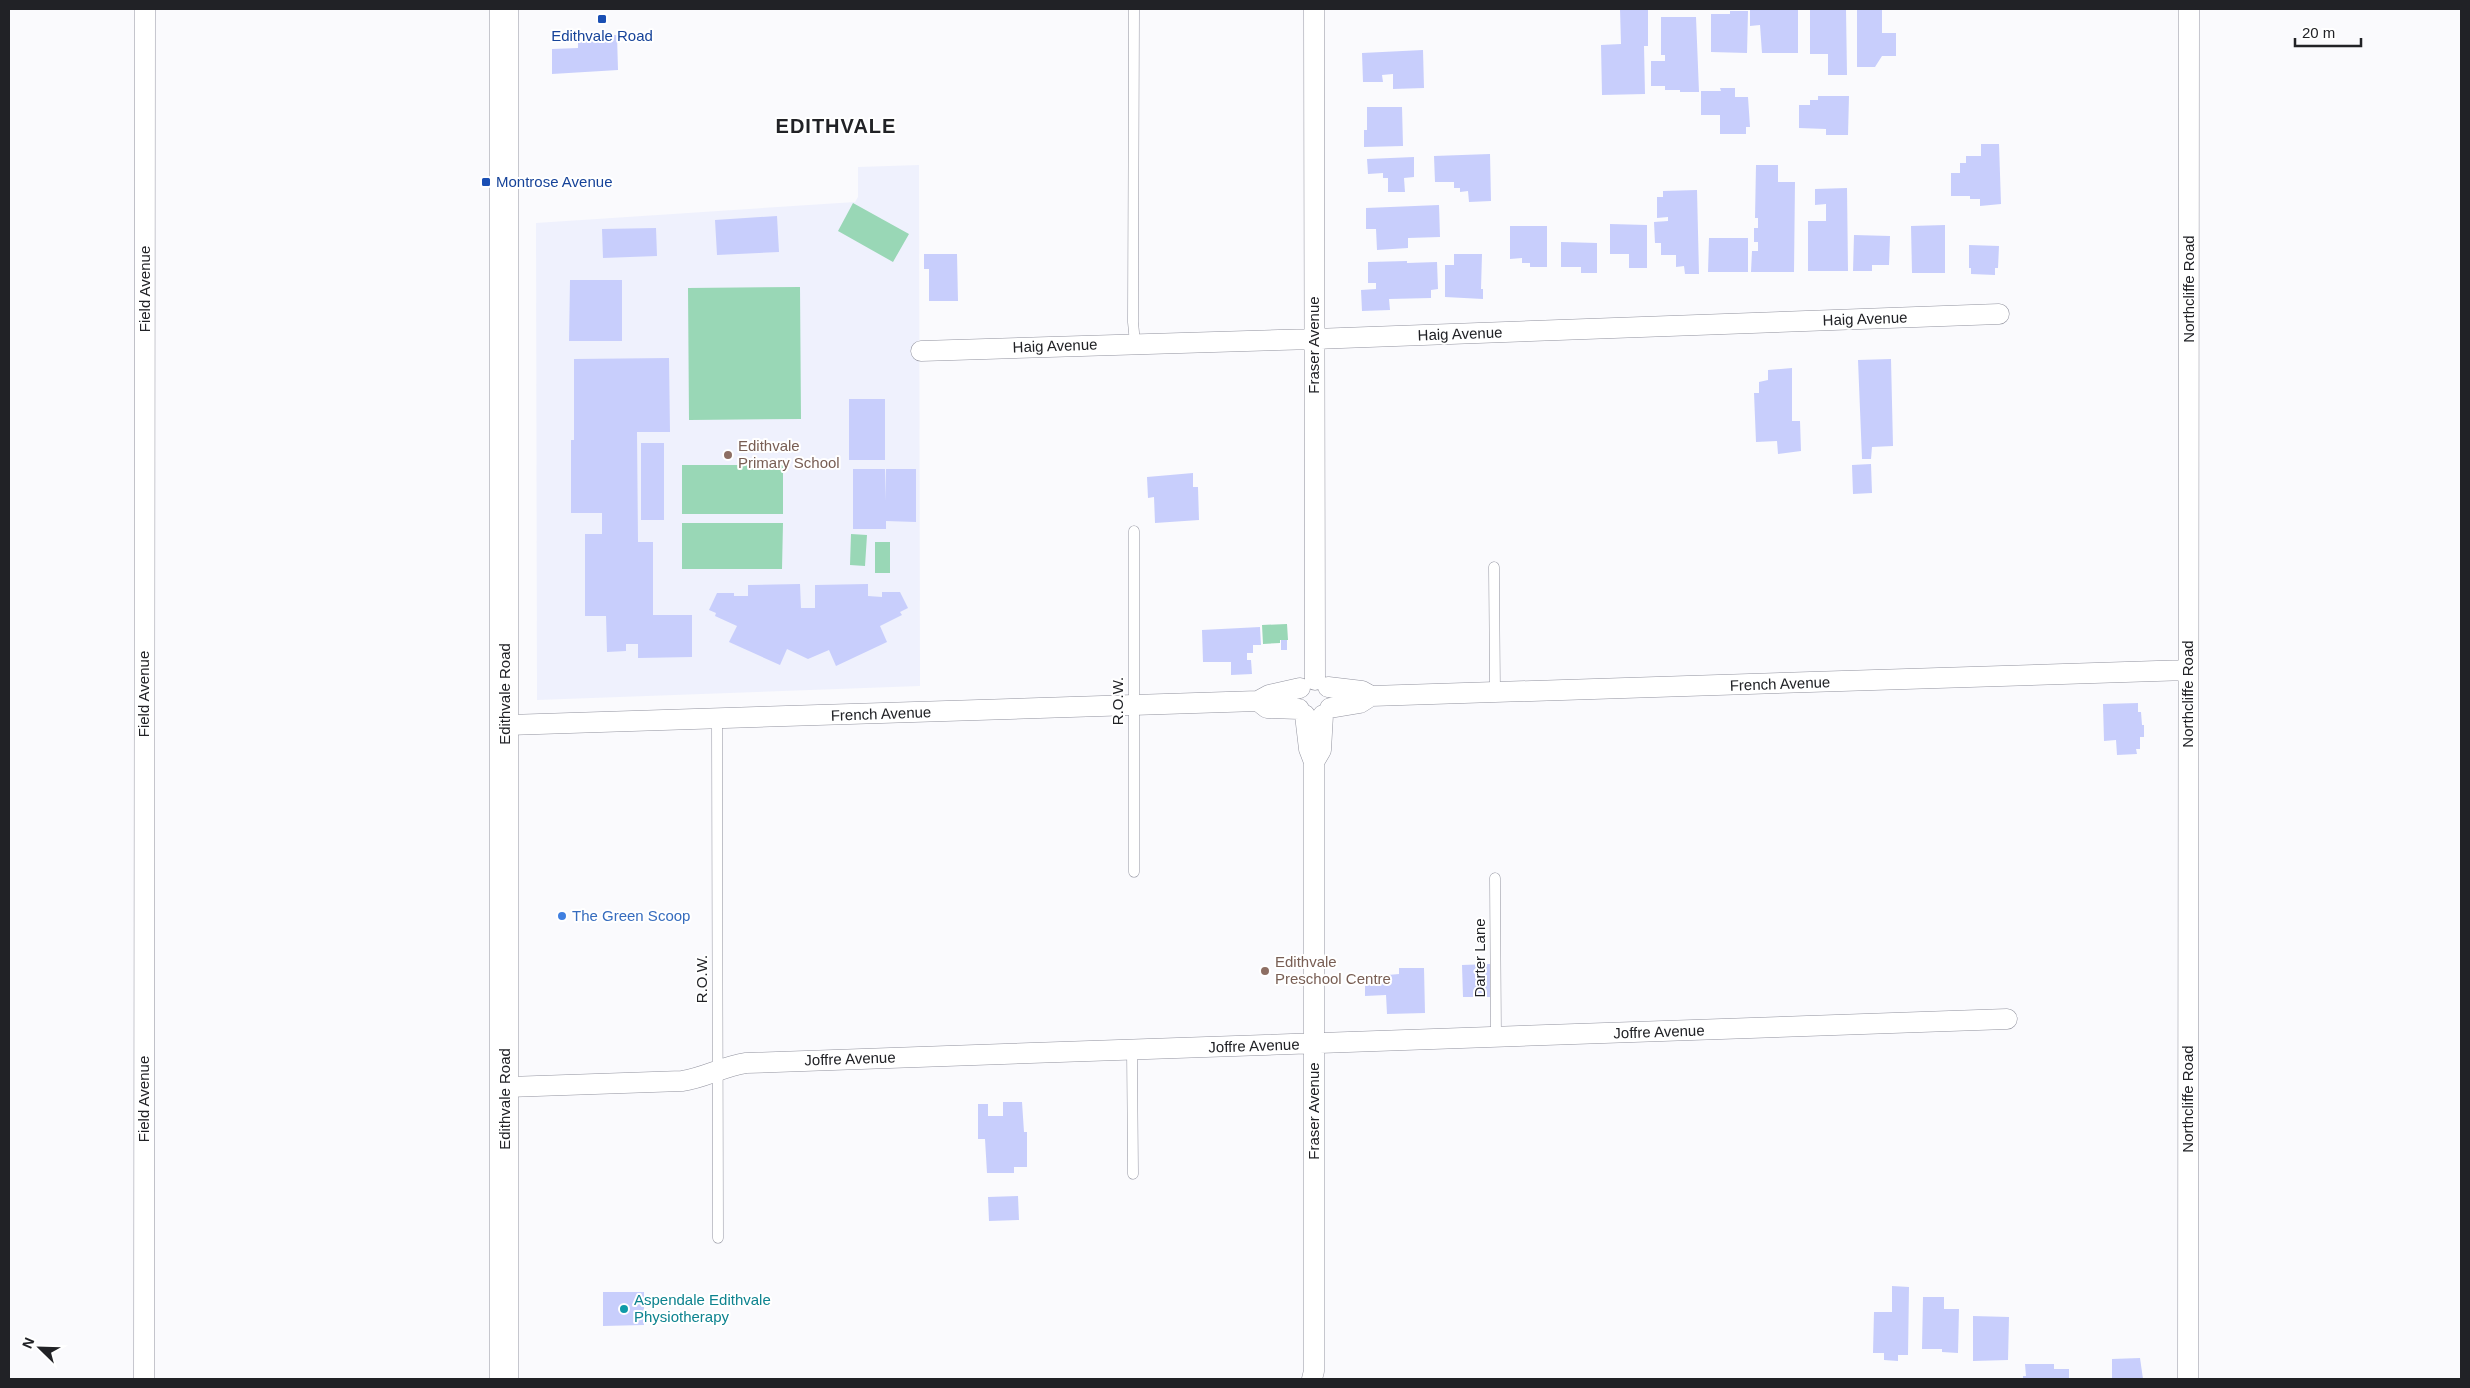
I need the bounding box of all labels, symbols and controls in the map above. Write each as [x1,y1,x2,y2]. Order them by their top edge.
marker: Edithvale Road [596,13,608,25]
scale bar [2295,15,2361,47]
text: 20 m [2302,24,2335,41]
place label: Edithvale Road [551,27,653,44]
district label: EDITHVALE [776,115,896,137]
place label: Montrose Avenue [496,173,612,190]
marker: Montrose Avenue [480,176,492,188]
street label: Northcliffe Road [2180,235,2197,343]
street label: Field Avenue [136,246,153,332]
street label: Fraser Avenue [1305,296,1322,394]
street label: Haig Avenue [1822,309,1908,328]
street label: Haig Avenue [1417,324,1503,343]
street label: Haig Avenue [1012,336,1098,355]
place label: Edithvale Primary School [738,437,840,471]
marker: Edithvale Primary School [722,449,734,461]
street label: Northcliffe Road [2179,640,2196,748]
street label: Edithvale Road [496,643,513,745]
street label: Field Avenue [135,651,152,737]
street label: French Avenue [1729,673,1831,694]
street label: R.O.W. [1109,677,1126,725]
street label: French Avenue [830,703,932,724]
place label: The Green Scoop [572,907,690,924]
marker: The Green Scoop [556,910,568,922]
street label: Darter Lane [1471,918,1488,998]
place label: Edithvale Preschool Centre [1275,953,1391,987]
street label: R.O.W. [693,955,710,1003]
marker: Edithvale Preschool Centre [1259,965,1271,977]
street label: Joffre Avenue [1613,1021,1705,1042]
street label: Joffre Avenue [1208,1035,1300,1056]
street label: Northcliffe Road [2179,1045,2196,1153]
street label: Edithvale Road [496,1048,513,1150]
street label: Joffre Avenue [804,1048,896,1069]
street label: Field Avenue [135,1056,152,1142]
street label: Fraser Avenue [1305,1062,1322,1160]
place label: Aspendale Edithvale Physiotherapy [634,1291,771,1325]
marker: Aspendale Edithvale Physiotherapy [618,1303,630,1315]
north arrow [15,1323,65,1373]
text: N [19,1335,37,1351]

